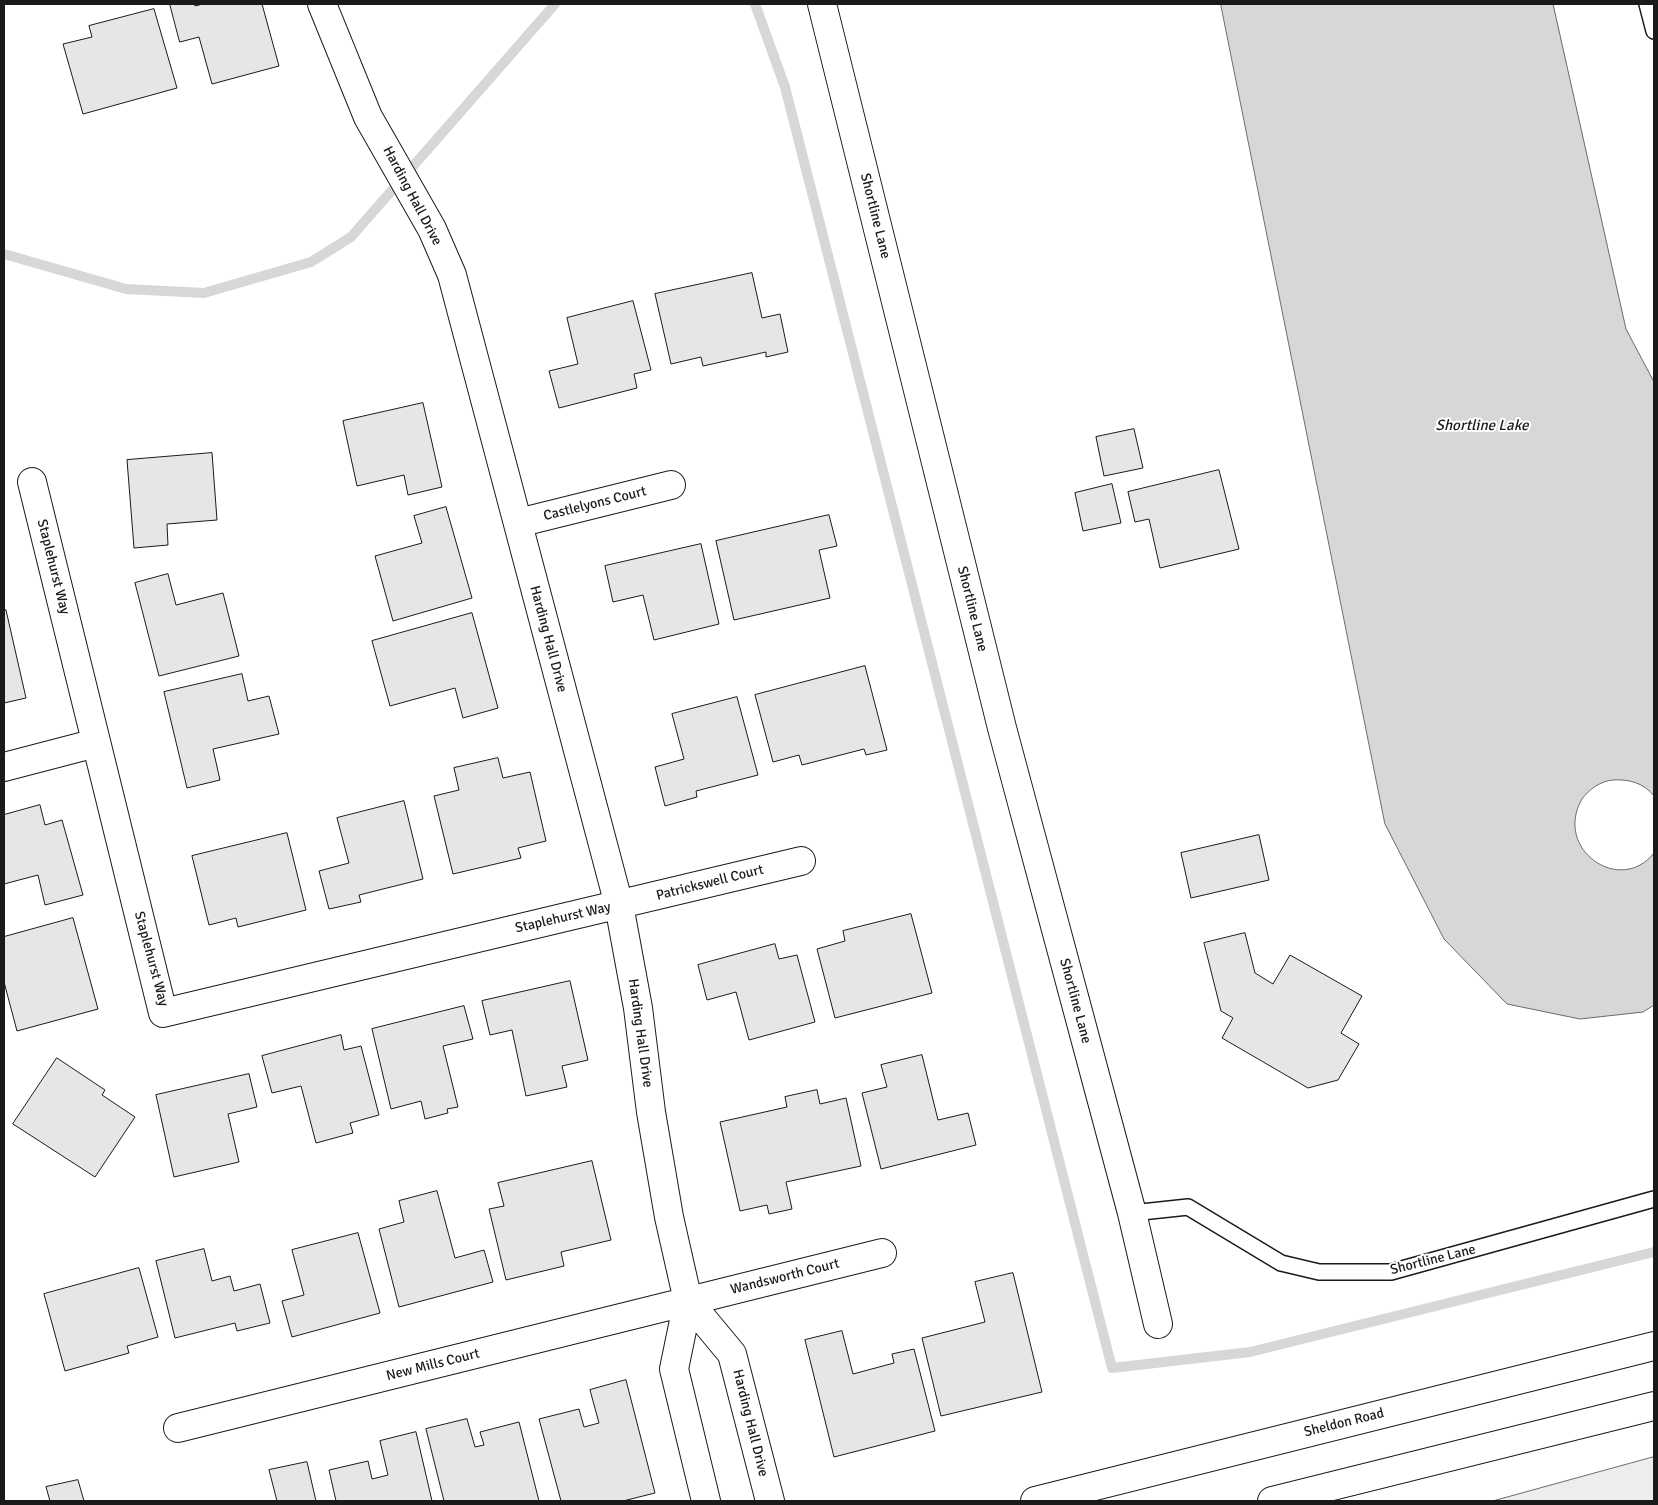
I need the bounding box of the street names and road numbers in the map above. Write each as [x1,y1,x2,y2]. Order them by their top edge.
street label: Harding Hall Drive [379,144,445,248]
street label: Shortline Lane [856,172,894,260]
street label: Castlelyons Court [542,483,648,525]
street label: Staplehurst Way [33,518,73,616]
street label: Shortline Lane [953,565,991,653]
street label: Harding Hall Drive [526,584,570,694]
street label: Patrickswell Court [655,862,765,904]
street label: Staplehurst Way [514,899,612,937]
street label: Staplehurst Way [130,910,172,1008]
street label: Shortline Lane [1056,957,1094,1045]
street label: Harding Hall Drive [624,977,656,1089]
street label: Shortline Lane [1389,1241,1477,1279]
street label: Wandsworth Court [729,1255,841,1299]
street label: New Mills Court [385,1345,481,1385]
street label: Harding Hall Drive [729,1368,771,1478]
street label: Sheldon Road [1302,1405,1386,1441]

